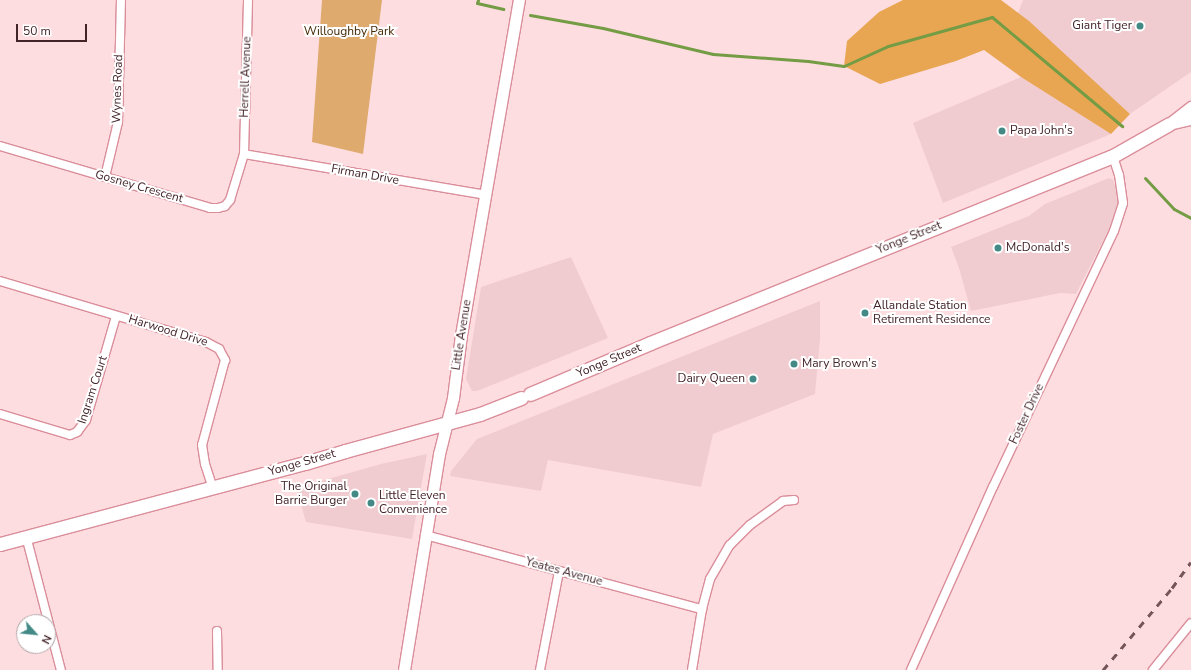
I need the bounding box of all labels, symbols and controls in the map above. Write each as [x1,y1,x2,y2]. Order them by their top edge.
scale bar [18,16,89,42]
place label: Giant Tiger [1072,19,1132,33]
marker: Giant Tiger [1135,21,1145,31]
text: 50 m [23,23,51,39]
park label: Willoughby Park [304,25,394,39]
street label: Herrell Avenue [237,36,255,118]
street label: Wynes Road [110,54,126,124]
place label: Papa John's [1010,124,1073,138]
marker: Papa John's [997,126,1007,136]
street label: Firman Drive [330,162,400,188]
street label: Gosney Crescent [93,168,185,206]
street label: Yonge Street [874,218,944,258]
place label: McDonald's [1006,241,1069,255]
marker: McDonald's [993,243,1003,253]
street label: Little Avenue [449,299,475,371]
place label: Allandale Station Retirement Residence [873,299,990,327]
marker: Allandale Station Retirement Residence [860,308,870,318]
street label: Harwood Drive [127,312,209,350]
street label: Yonge Street [574,341,644,381]
street label: Ingram Court [75,354,111,426]
place label: Mary Brown's [802,357,877,371]
marker: Mary Brown's [789,359,799,369]
place label: Dairy Queen [678,372,745,386]
marker: Dairy Queen [748,374,758,384]
street label: Foster Drive [1007,381,1047,447]
street label: Yonge Street [267,447,337,479]
place label: The Original Barrie Burger [275,480,347,508]
marker: The Original Barrie Burger [350,489,360,499]
place label: Little Eleven Convenience [379,489,447,517]
marker: Little Eleven Convenience [366,498,376,508]
street label: Yeates Avenue [524,555,604,589]
north arrow [16,614,56,654]
text: N [38,632,55,646]

